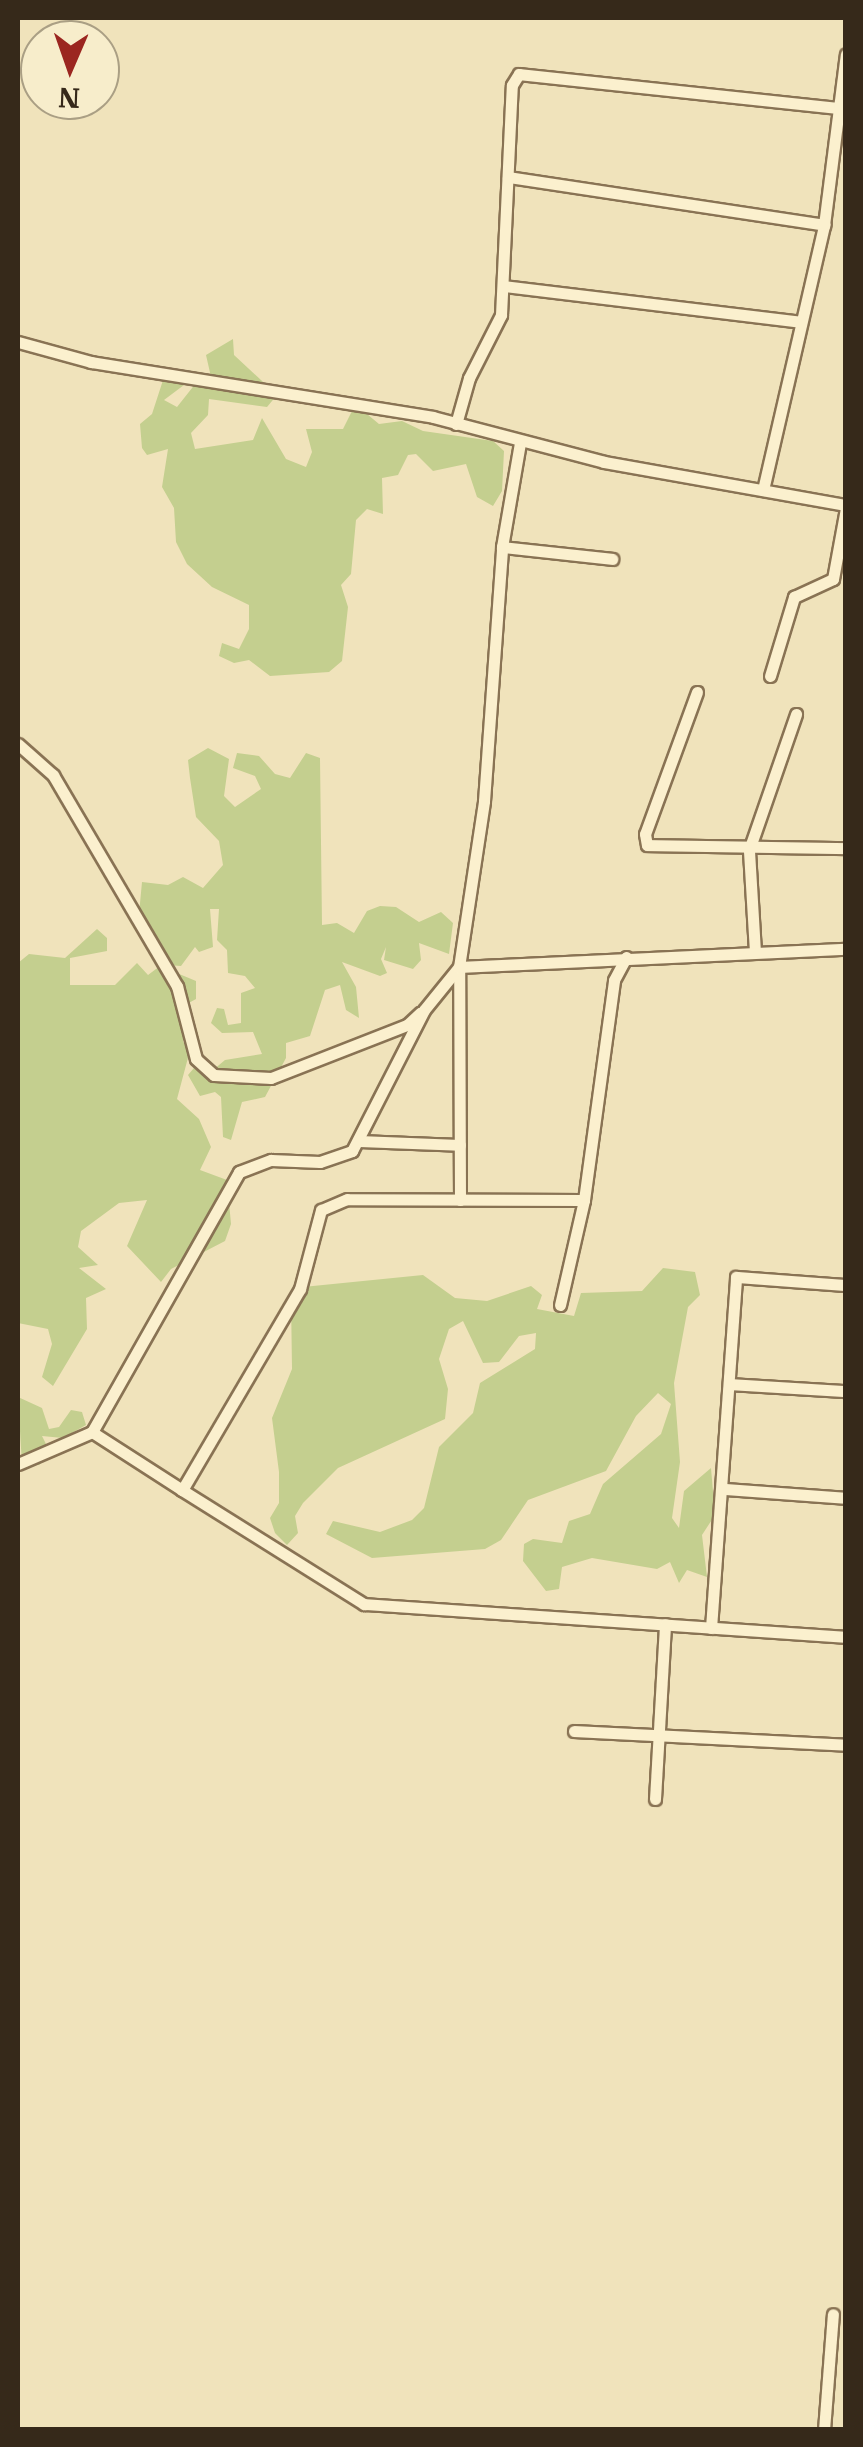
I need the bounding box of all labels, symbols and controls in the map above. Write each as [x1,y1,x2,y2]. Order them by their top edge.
north arrow [20,20,120,120]
text: N [57,80,81,117]

